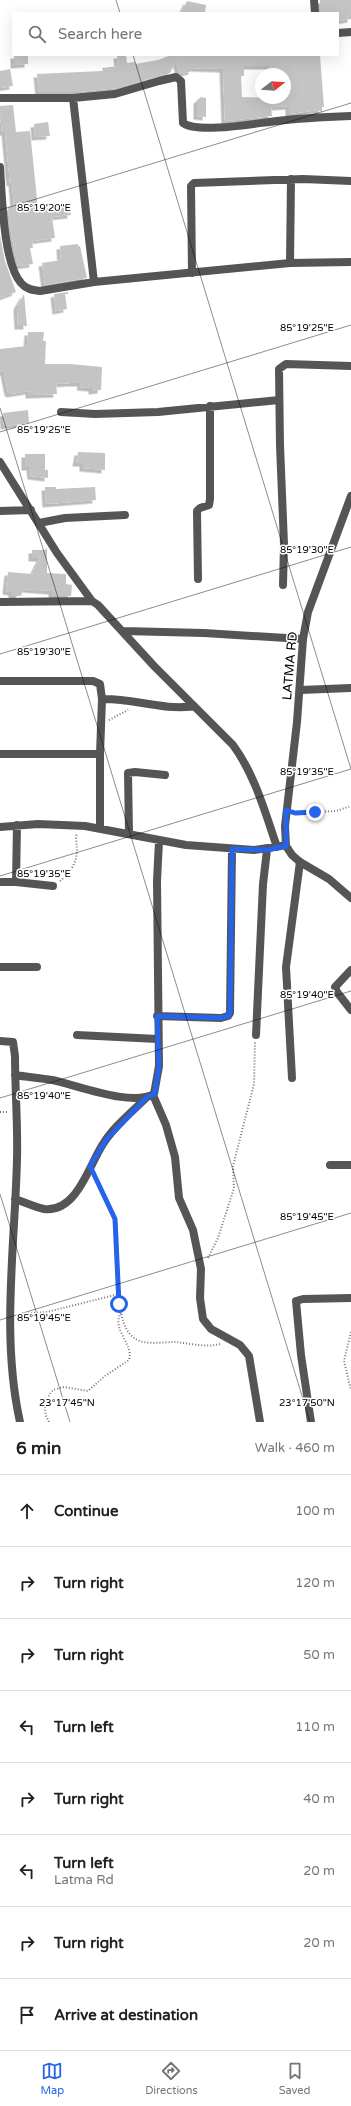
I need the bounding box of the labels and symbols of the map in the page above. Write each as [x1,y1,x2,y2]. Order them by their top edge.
north arrow [255,68,291,104]
text: 85°19'20"E [17,202,71,214]
text: 85°19'25"E [280,322,334,334]
text: 85°19'25"E [17,424,71,436]
text: 85°19'30"E [280,544,334,556]
street label: LATMA RD [279,631,301,701]
text: 85°19'30"E [17,646,71,658]
text: 85°19'35"E [280,766,334,778]
route end [306,803,324,821]
text: 85°19'35"E [17,868,71,880]
text: 85°19'40"E [280,989,334,1001]
text: 85°19'40"E [17,1090,71,1102]
text: 85°19'45"E [280,1211,334,1223]
route start [110,1295,128,1313]
text: 85°19'45"E [17,1312,71,1324]
text: 23°17'45"N [39,1397,95,1409]
text: 23°17'50"N [279,1397,335,1409]

